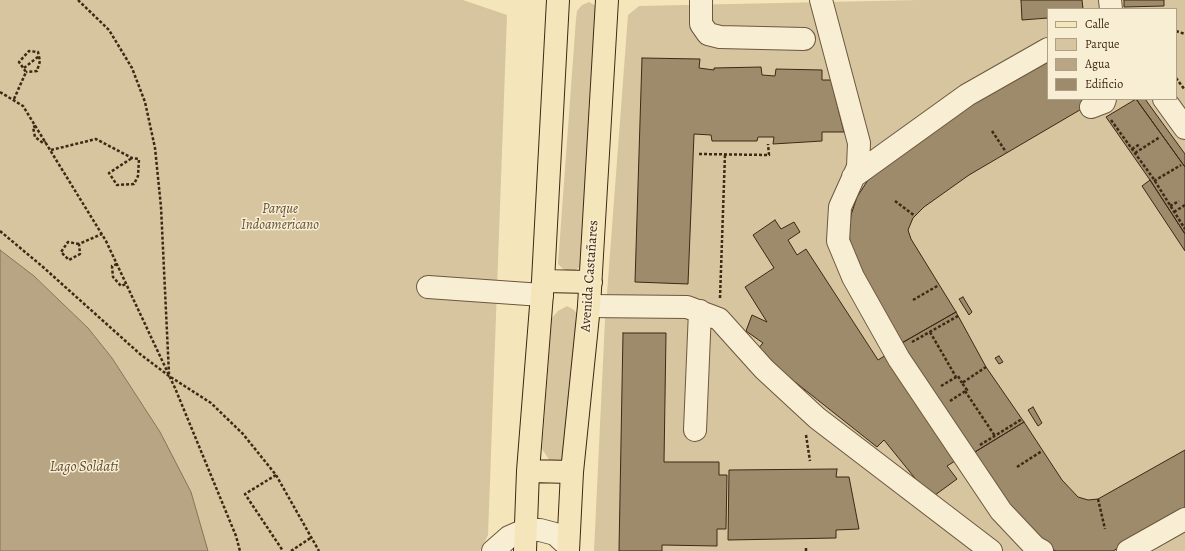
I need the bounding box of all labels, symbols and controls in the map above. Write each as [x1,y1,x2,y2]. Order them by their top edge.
legend [1047,8,1177,100]
text: Calle [1085,16,1109,32]
text: Parque [1085,36,1120,52]
text: Agua [1085,56,1110,72]
text: Edificio [1085,76,1123,92]
park label: Parque Indoamericano [241,202,319,234]
street label: Avenida Castañares [578,219,602,333]
water label: Lago Soldati [50,458,118,476]

